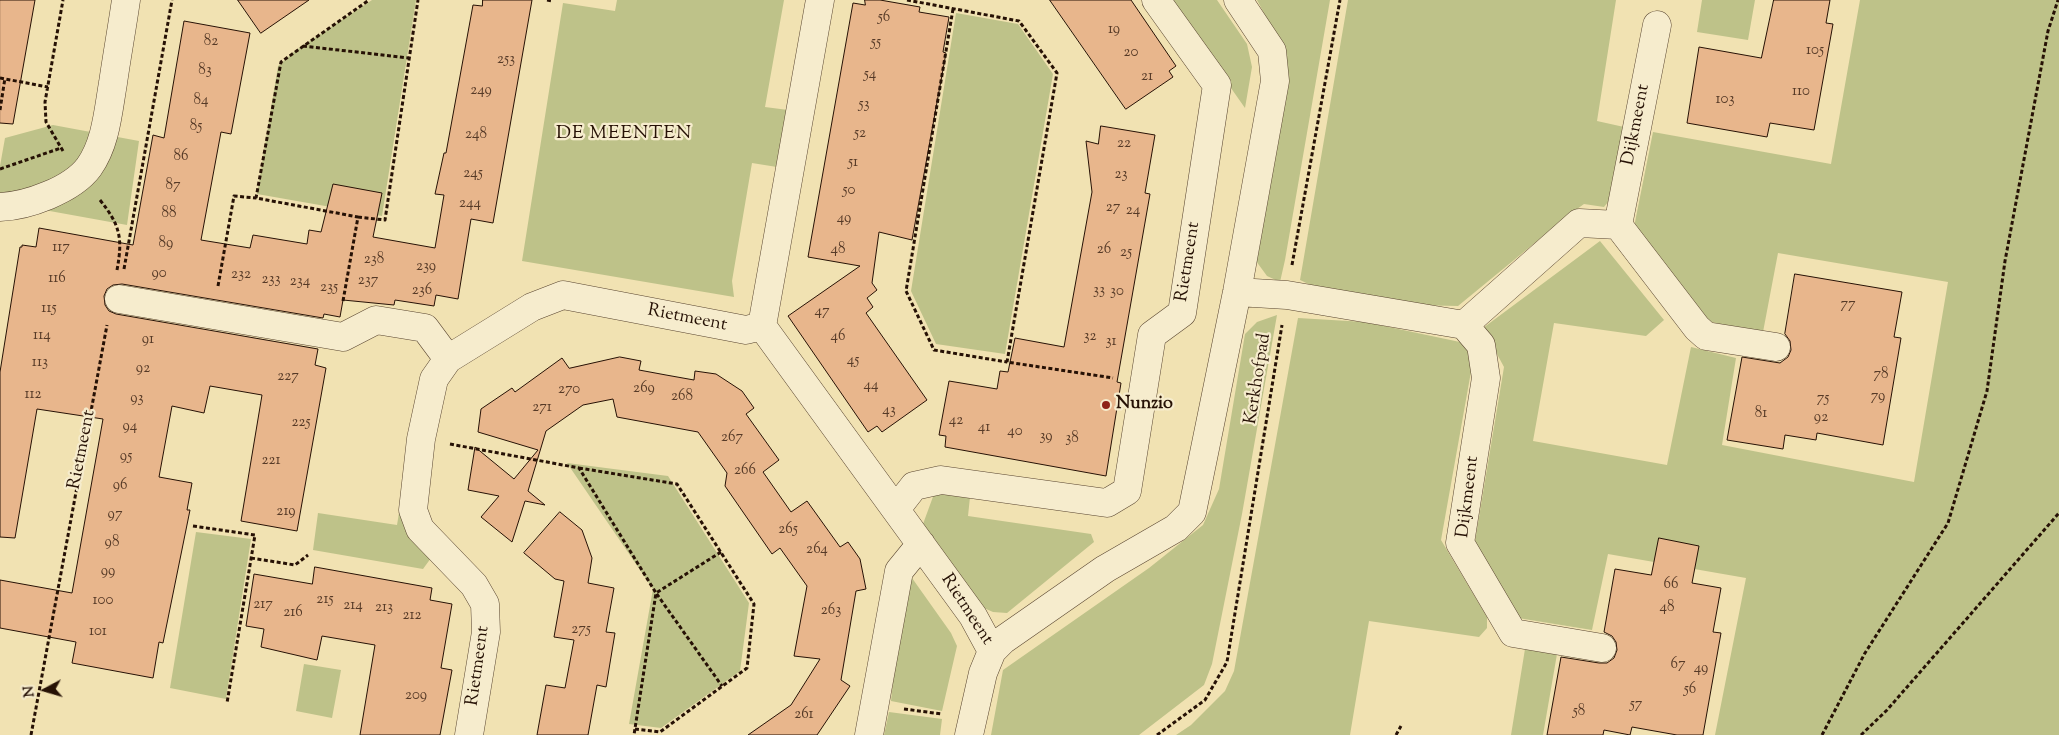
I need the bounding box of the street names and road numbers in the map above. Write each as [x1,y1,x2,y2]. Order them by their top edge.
street label: Dijkmeent [1619,83,1655,167]
street label: Rietmeent [1172,221,1206,303]
street label: Rietmeent [645,301,729,337]
street label: Kerkhofpad [1241,332,1277,426]
street label: Rietmeent [65,408,101,492]
street label: Dijkmeent [1453,455,1485,539]
street label: Rietmeent [935,570,997,650]
street label: Rietmeent [463,625,495,707]

